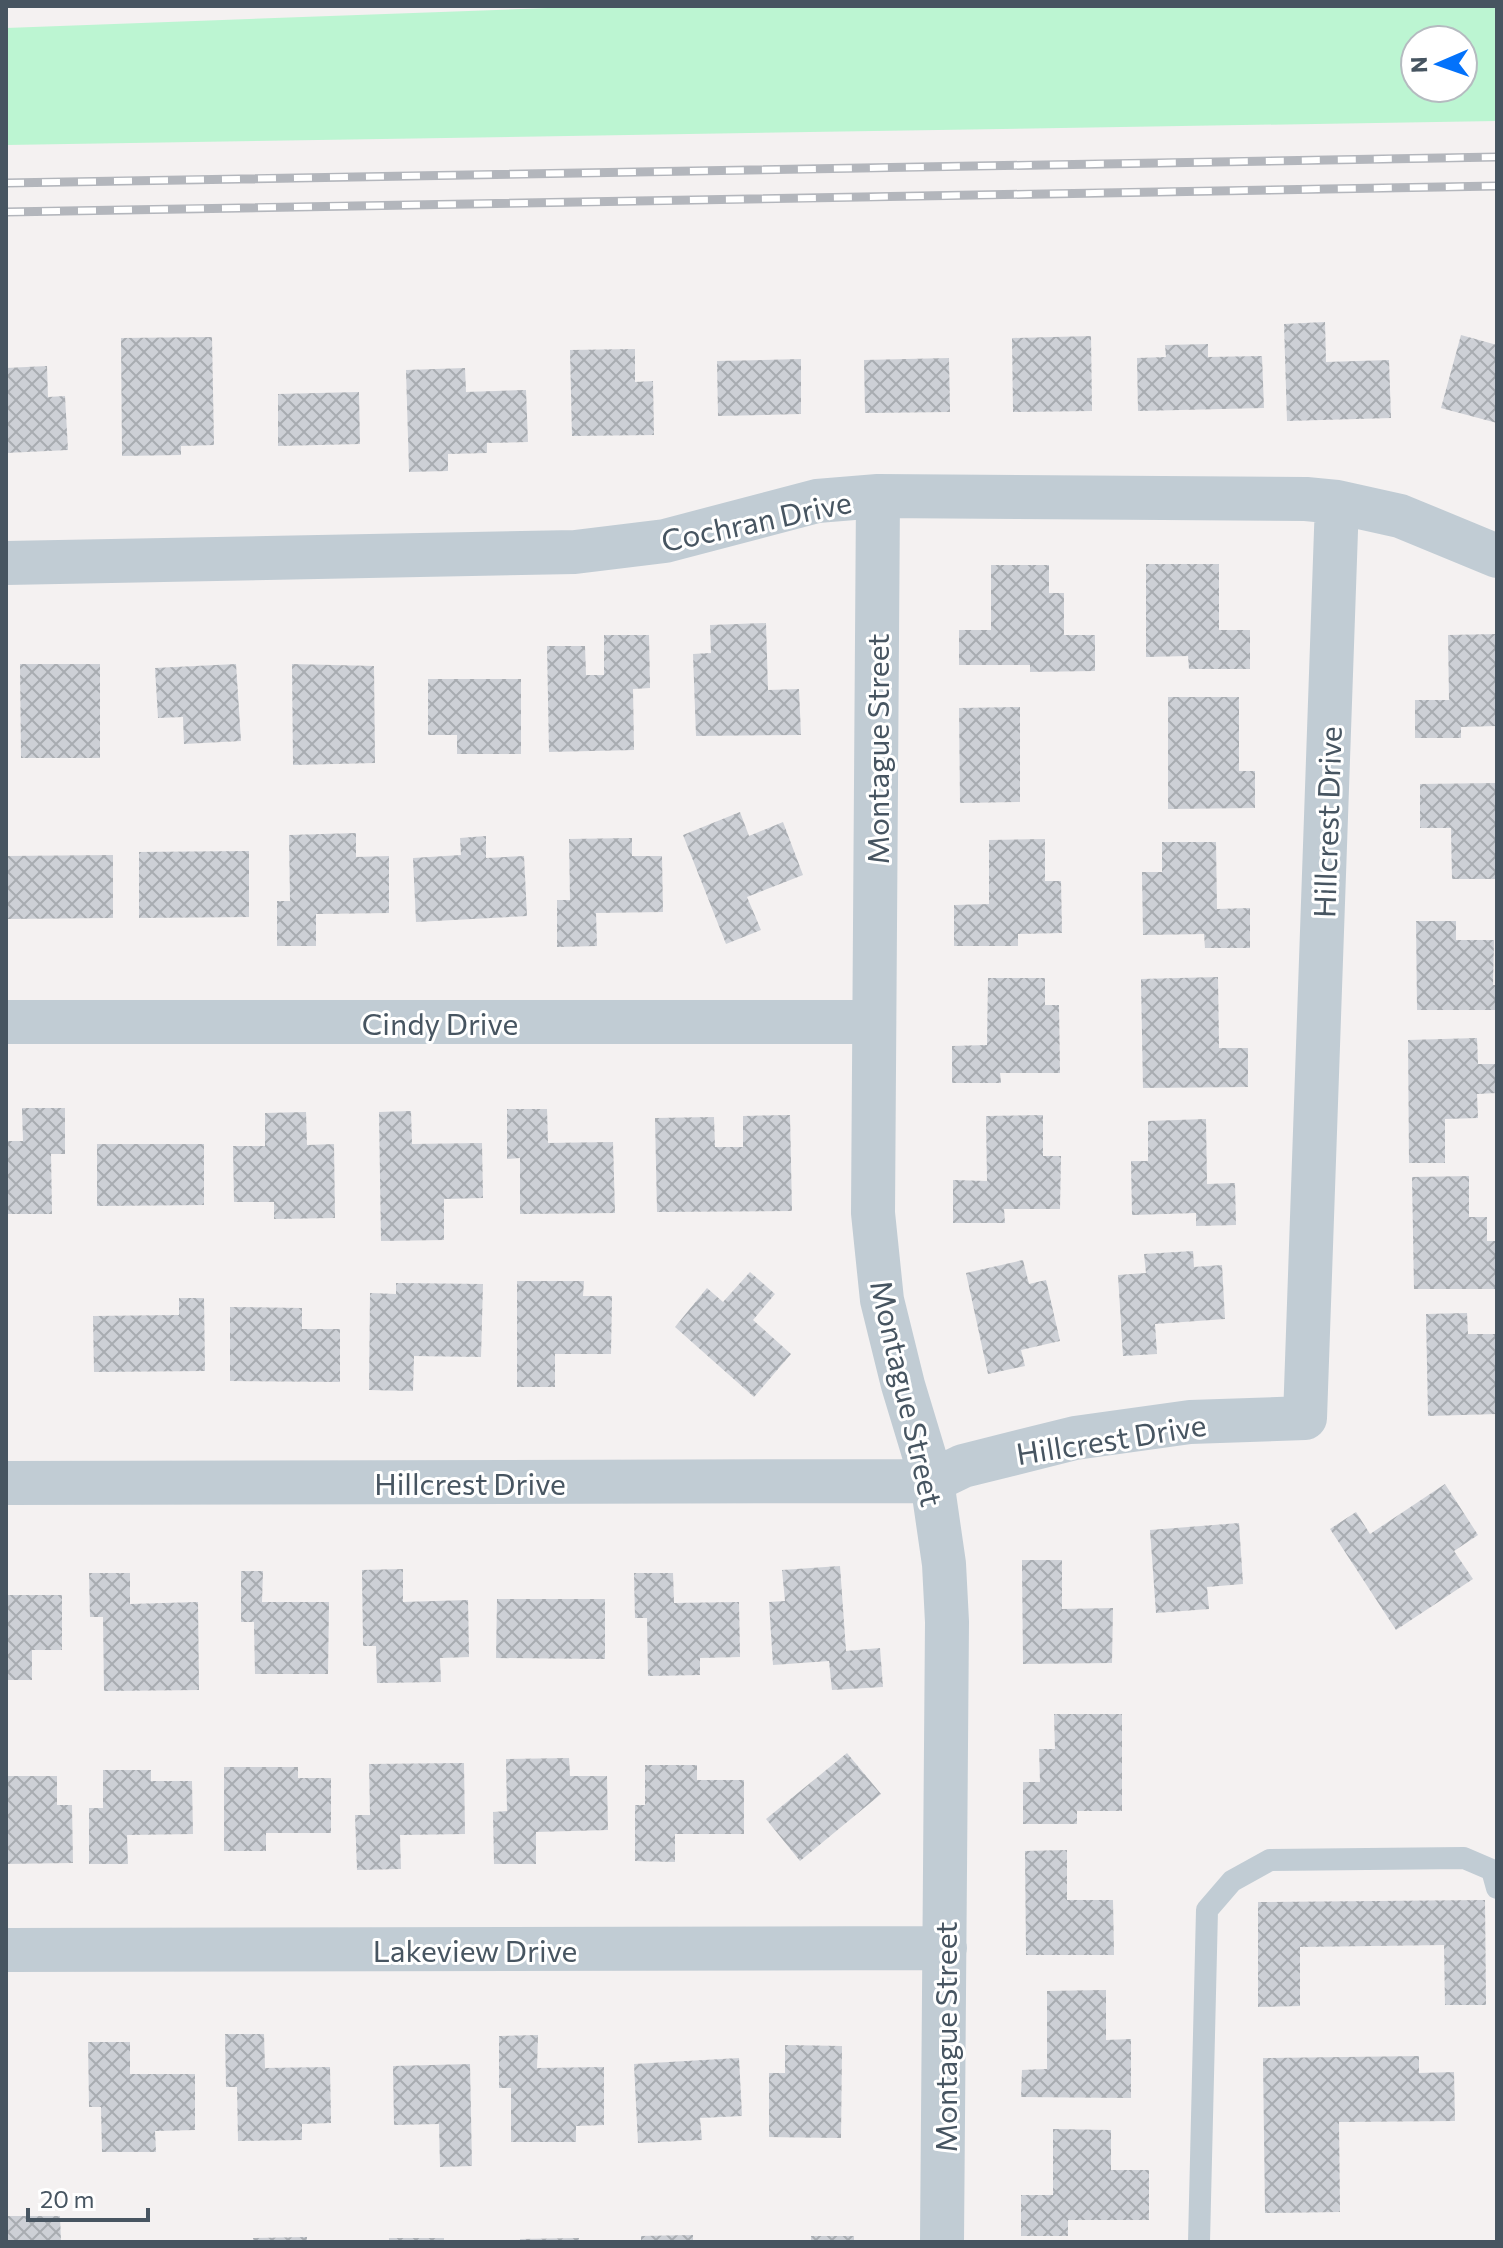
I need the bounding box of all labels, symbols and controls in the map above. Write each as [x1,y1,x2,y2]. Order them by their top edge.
north arrow [1399,24,1479,104]
text: N [1405,56,1432,73]
street label: Cochran Drive [658,482,854,558]
street label: Montague Street [858,633,895,865]
street label: Hillcrest Drive [1304,726,1348,918]
street label: Cindy Drive [362,1004,518,1041]
street label: Montague Street [864,1276,952,1510]
street label: Hillcrest Drive [1013,1405,1209,1471]
street label: Hillcrest Drive [374,1464,566,1501]
street label: Montague Street [926,1921,963,2153]
street label: Lakeview Drive [373,1931,577,1968]
scale bar [28,2172,148,2222]
text: 20 m [40,2184,94,2213]

